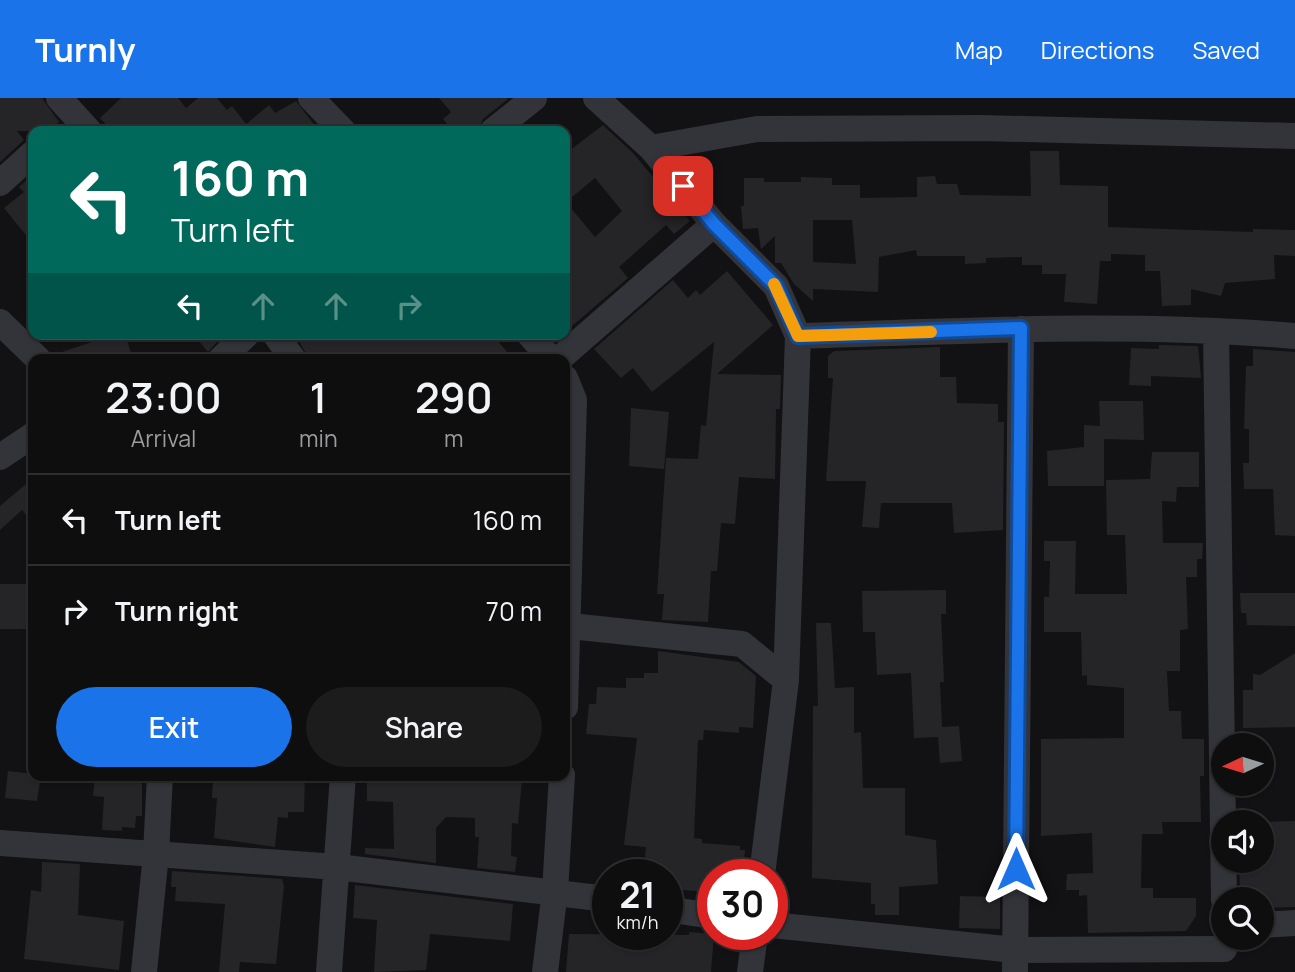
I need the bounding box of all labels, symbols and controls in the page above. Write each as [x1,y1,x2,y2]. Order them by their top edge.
text: Turnly [35,27,136,72]
text: Map [955,33,1003,66]
text: Directions [1041,33,1154,66]
text: Saved [1192,33,1260,66]
text: 160 m [171,144,309,211]
icon: left [56,154,147,245]
pin [653,156,713,216]
icon: arrive [664,167,702,205]
text: Turn left [171,208,295,252]
icon: left [171,287,209,325]
icon: ahead [244,287,282,325]
icon: ahead [317,287,355,325]
icon: right [390,287,428,325]
text: 23:00 [105,368,222,426]
text: 1 [309,368,327,426]
text: 290 [415,368,493,426]
text: Arrival [131,422,196,454]
text: min [299,422,338,454]
text: m [444,422,464,454]
icon: left [56,501,94,539]
text: Turn left [115,502,222,538]
text: 160 m [473,502,542,538]
icon: right [56,592,94,630]
text: Turn right [115,593,239,629]
text: 70 m [486,593,542,629]
button: Exit [56,687,292,767]
button: Share [306,687,542,767]
north arrow [1211,733,1274,796]
map controls [1211,733,1274,950]
button: sound [1211,810,1274,873]
position arrow [979,832,1053,906]
speed limit sign: 30 [697,859,788,950]
text: 21 [619,871,656,919]
button: search [1211,887,1274,950]
text: km/h [617,910,658,934]

